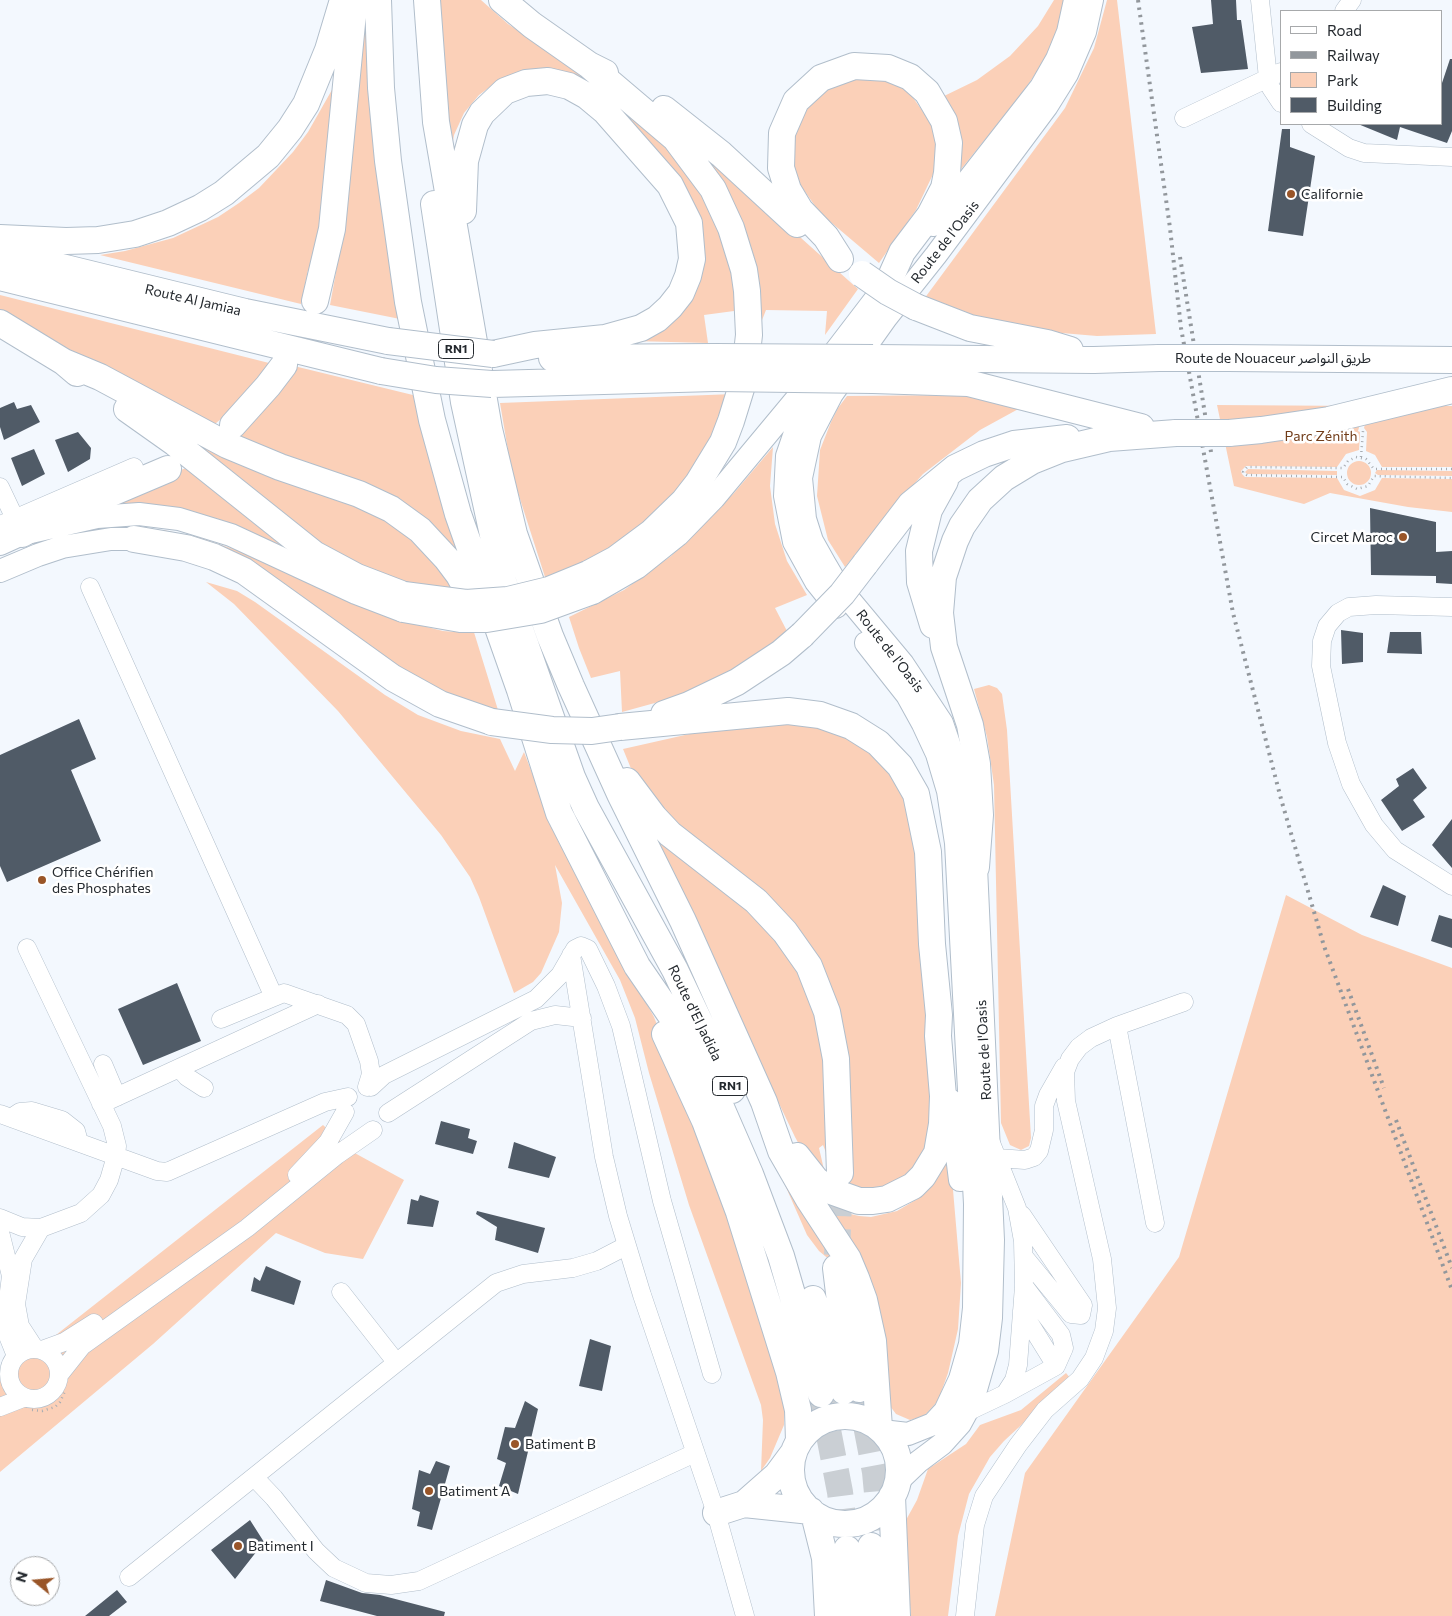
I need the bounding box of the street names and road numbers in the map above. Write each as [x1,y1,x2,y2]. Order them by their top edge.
street label: Route de l'Oasis [907,197,983,287]
street label: Route Al Jamiaa [143,281,243,319]
road number: RN1 [438,339,474,358]
street label: Route de Nouaceur طريق النواصر [1175,350,1371,366]
street label: Route de l'Oasis [852,606,928,696]
street label: Route d'El Jadida [664,962,726,1064]
street label: Route de l'Oasis [973,999,995,1101]
road number: RN1 [712,1076,748,1096]

